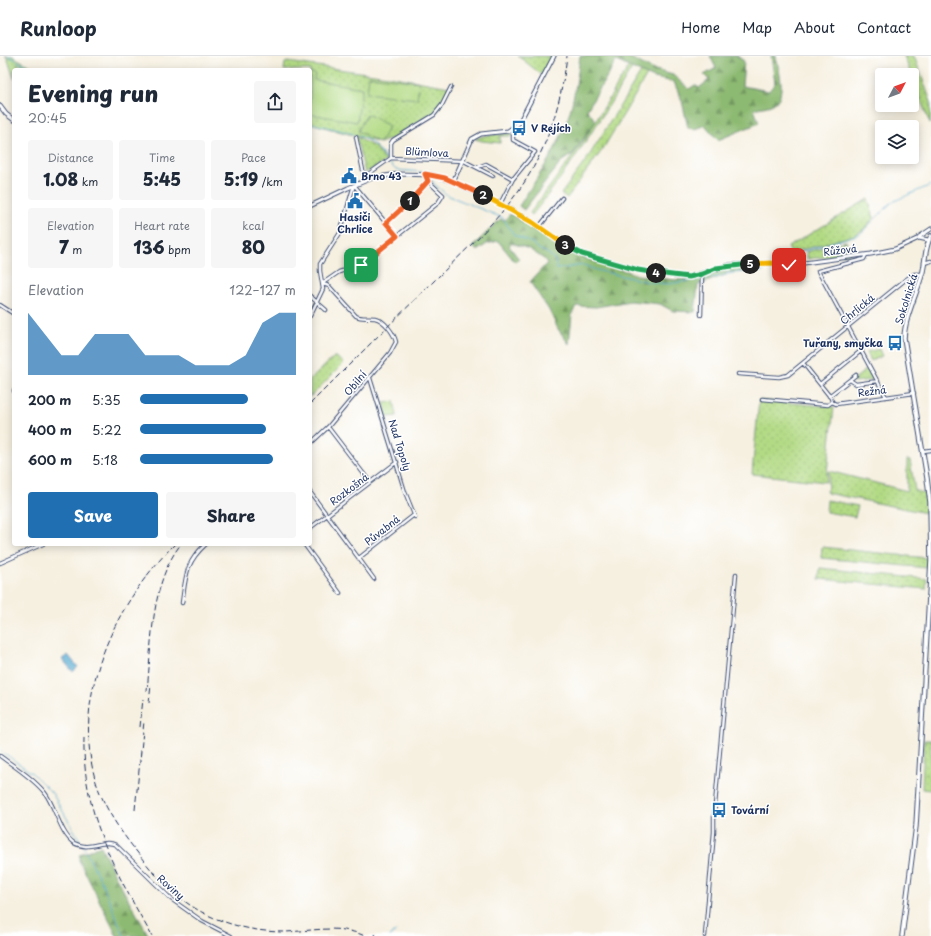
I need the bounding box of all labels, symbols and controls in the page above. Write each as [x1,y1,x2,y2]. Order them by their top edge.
text: Runloop [20,14,97,42]
text: Home [681,17,720,38]
text: Map [742,17,772,38]
text: About [794,17,835,38]
text: Contact [857,17,911,38]
north arrow [875,68,919,112]
map controls [875,68,919,164]
text: Evening run [28,76,158,109]
button: share [254,81,296,123]
text: 20:45 [28,108,67,127]
bus stop icon: V Rejích [510,119,528,137]
place label: V Rejích [531,120,571,135]
button: layers [875,120,919,164]
street label: Blümlova [405,143,450,160]
text: Distance [48,149,94,166]
text: Time [149,149,175,166]
text: Pace [241,149,266,166]
text: 1.08 [43,166,78,192]
text: 5:45 [143,166,181,192]
text: 5:19 [224,166,258,192]
public building icon: Brno 43 [340,167,358,185]
place label: Brno 43 [361,168,402,183]
text: km [78,173,98,190]
text: /km [258,173,283,190]
pin: 2 [473,185,493,205]
text: 2 [479,186,487,203]
pin: 1 [400,191,420,211]
public building icon: Hasiči Chrlice [346,192,364,210]
text: 1 [407,192,413,209]
place label: Hasiči Chrlice [337,209,373,236]
text: Elevation [47,217,94,234]
text: Heart rate [134,217,190,234]
text: kcal [242,217,264,234]
text: 7 [59,234,69,260]
text: 136 [133,234,164,260]
text: 80 [242,234,265,260]
pin: 3 [555,235,575,255]
text: 3 [561,236,569,253]
street label: Růžová [822,240,859,259]
text: m [69,241,82,258]
text: bpm [164,241,191,258]
pin [344,248,378,282]
pin [772,248,806,282]
icon: arrive [350,254,372,276]
pin: 5 [740,254,760,274]
icon: check [778,254,800,276]
text: 5 [746,255,754,272]
pin: 4 [646,263,666,283]
text: 4 [652,264,660,281]
street label: Sokolnická [891,271,921,326]
text: Elevation [28,280,84,299]
text: 122–127 m [229,280,296,299]
street label: Chrlická [836,289,878,327]
bus stop icon: Tuřany, smyčka [886,334,904,352]
place label: Tuřany, smyčka [803,335,883,351]
street label: Obilní [340,367,370,398]
street label: Režná [857,381,888,400]
text: 200 m [28,390,72,409]
text: 5:35 [92,390,121,409]
street label: Nad Topoly [385,417,415,473]
text: 400 m [28,420,72,439]
text: 5:22 [92,420,122,439]
text: 600 m [28,450,72,469]
text: 5:18 [92,450,118,469]
street label: Rozkošná [326,468,372,508]
button: Save [28,492,158,538]
button: Share [166,492,296,538]
street label: Půvabná [361,510,403,548]
bus stop icon: Tovární [710,801,728,819]
place label: Tovární [731,802,769,817]
street label: Roviny [154,870,188,903]

